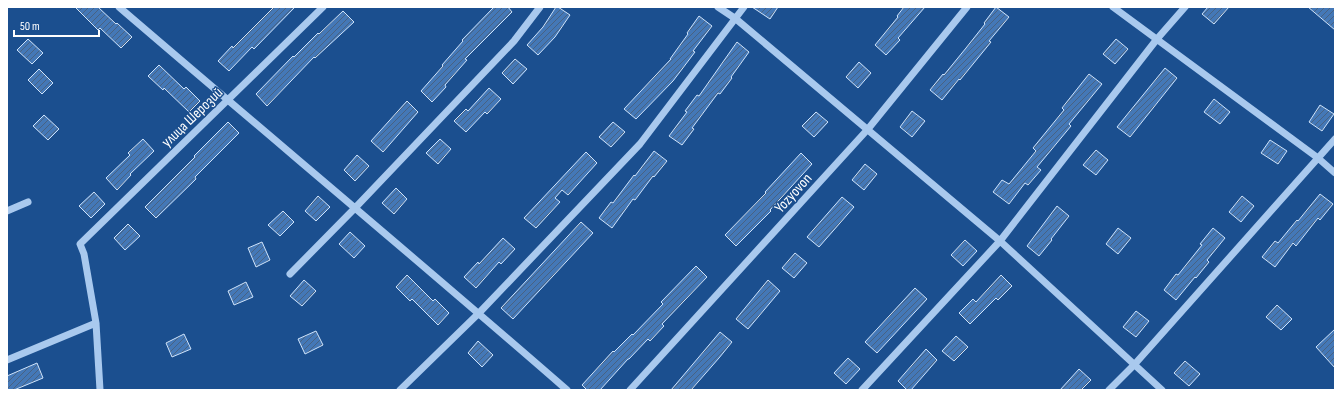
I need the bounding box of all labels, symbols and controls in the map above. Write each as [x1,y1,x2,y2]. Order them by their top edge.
scale bar [14,12,99,38]
text: 50 m [20,19,40,34]
street label: улица Шерозий [158,83,227,151]
street label: Yozyovon [771,169,816,217]

